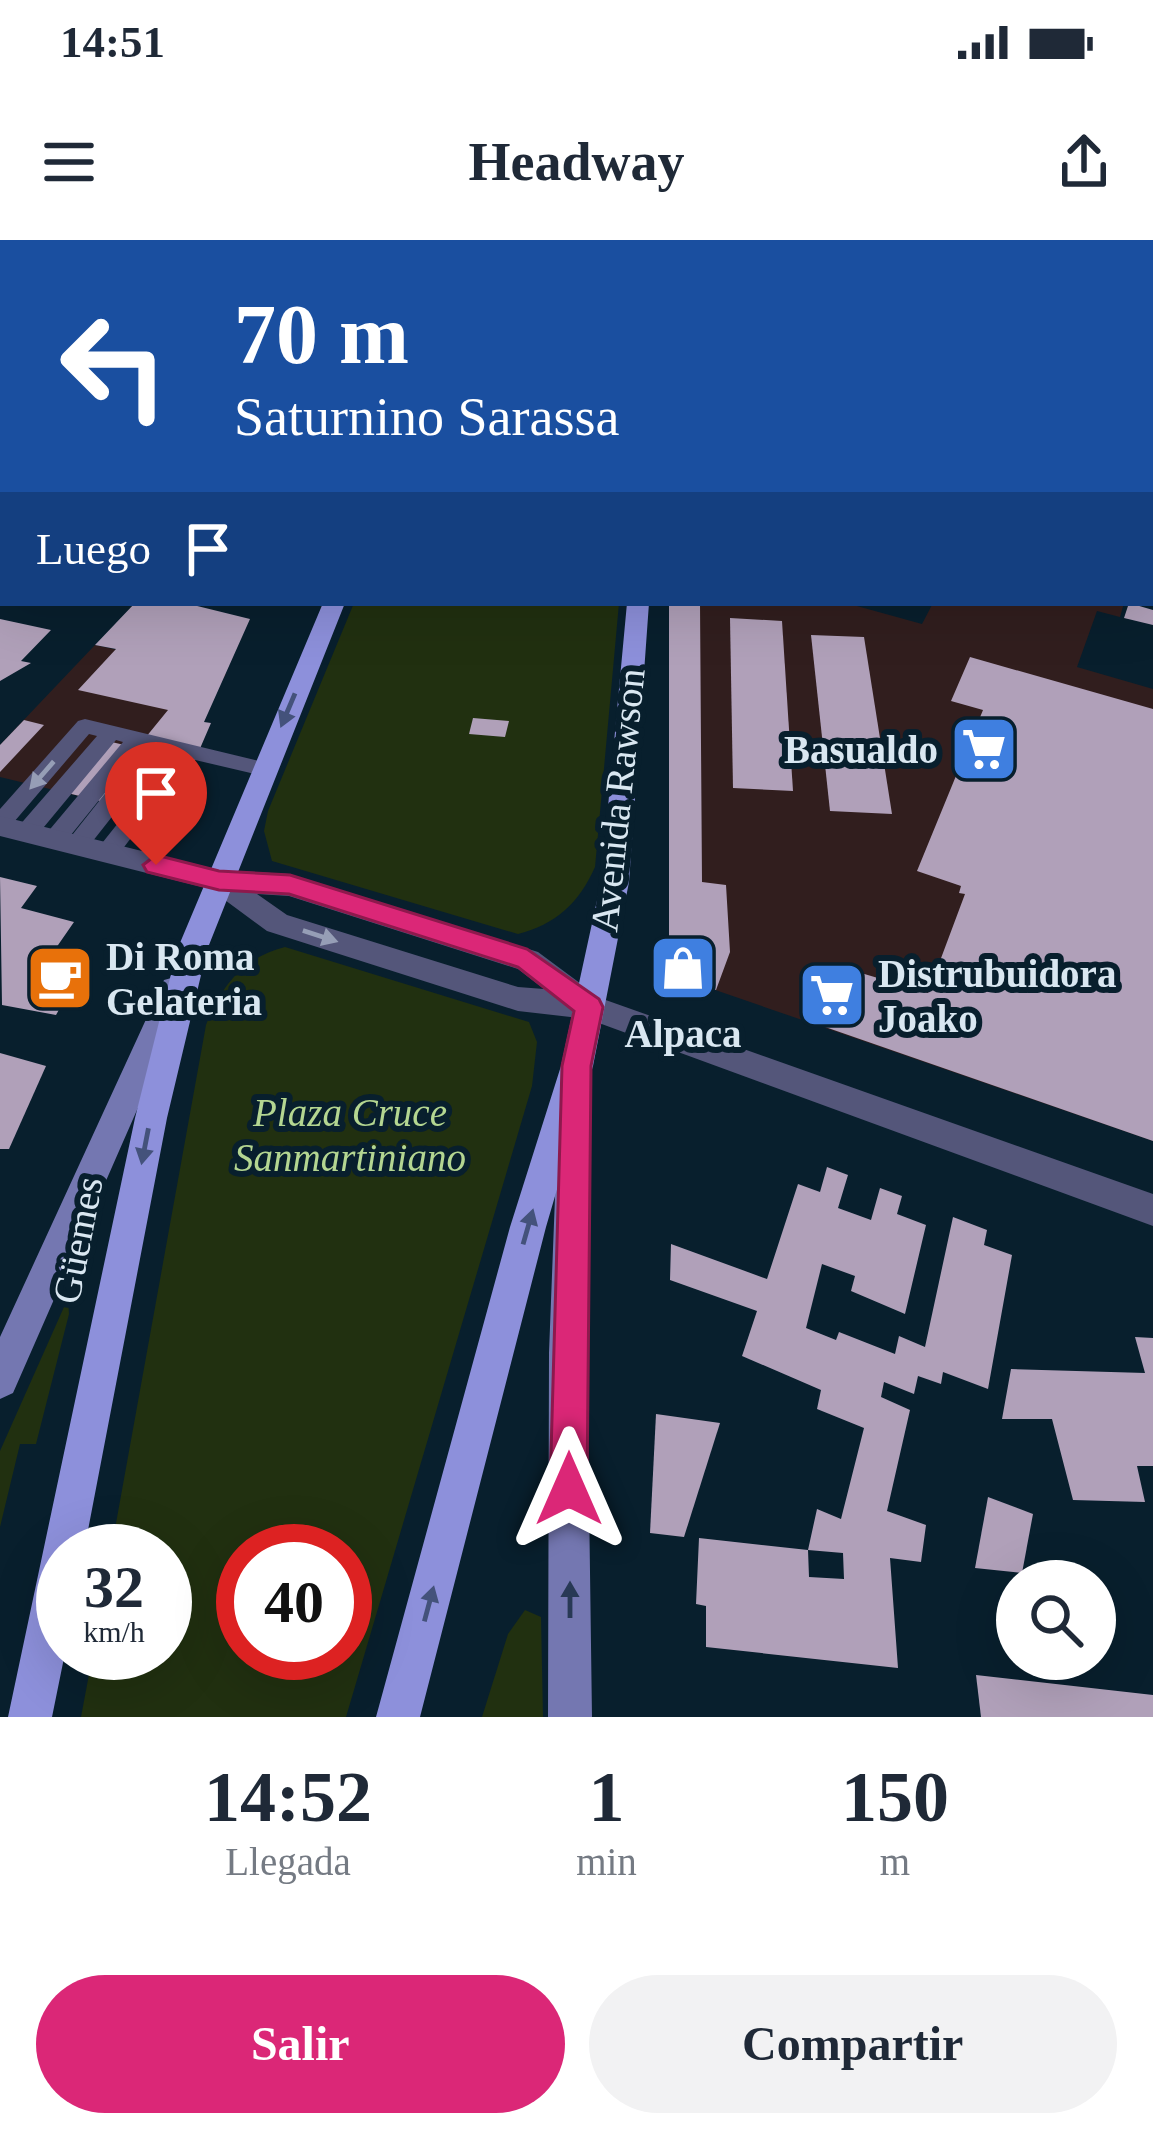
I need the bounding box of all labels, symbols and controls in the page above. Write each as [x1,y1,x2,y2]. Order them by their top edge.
text: 14:51 [60,17,165,67]
icon: menu [36,129,102,195]
icon: share [1051,129,1117,195]
text: Headway [469,132,685,192]
icon: left [36,288,192,444]
text: 70 m [234,288,409,381]
text: Saturnino Sarassa [234,387,619,447]
icon: arrive [175,516,241,582]
text: Luego [36,524,151,574]
street label: Avenida Rawson [582,666,653,934]
one-way arrow [278,693,297,729]
supermarket icon: Basualdo [949,714,1019,784]
place label: Basualdo [784,728,938,771]
pin [105,742,207,865]
one-way arrow [29,760,56,790]
icon: arrive [123,760,189,826]
one-way arrow [302,928,339,947]
shop icon: Alpaca [648,933,718,1003]
place label: Di Roma Gelateria [106,935,262,1023]
cafe icon: Di Roma Gelateria [25,943,95,1013]
place label: Distrubuidora Joako [878,952,1116,1040]
supermarket icon: Distrubuidora Joako [797,960,867,1030]
place label: Alpaca [625,1012,742,1056]
park label: Plaza Cruce Sanmartiniano [234,1091,466,1179]
one-way arrow [135,1127,154,1165]
street label: Güemes [44,1173,111,1307]
one-way arrow [520,1208,539,1245]
position arrow [506,1426,632,1552]
speed limit sign: 40 [216,1524,372,1680]
text: 32 [84,1554,144,1620]
map controls [996,1560,1116,1680]
button: search [996,1560,1116,1680]
one-way arrow [560,1580,579,1618]
one-way arrow [421,1585,440,1622]
text: km/h [83,1615,145,1648]
text: 14:52 [204,1757,372,1837]
text: 1 [588,1757,624,1837]
text: 150 [841,1757,949,1837]
text: Llegada [225,1840,351,1883]
text: min [576,1840,637,1883]
text: m [880,1840,910,1883]
button: Salir [36,1975,565,2113]
button: Compartir [589,1975,1117,2113]

